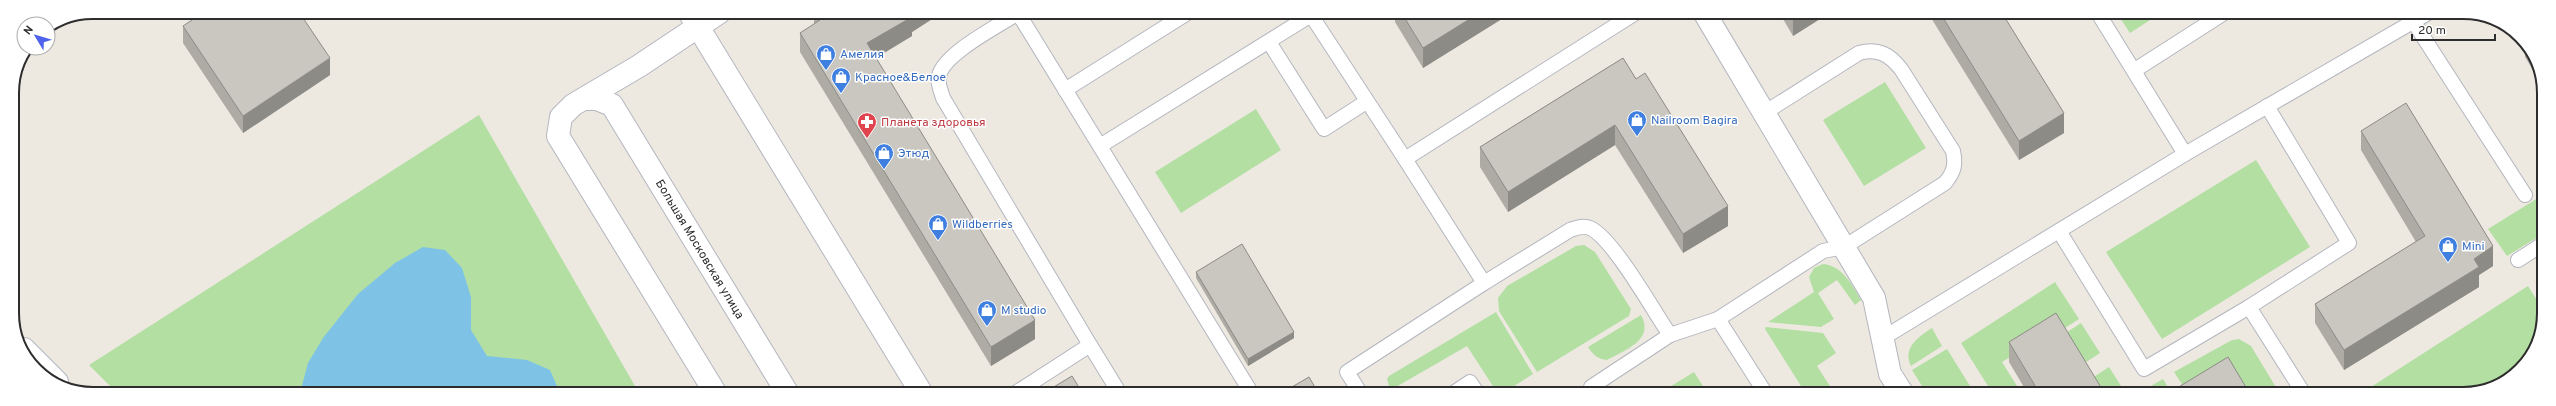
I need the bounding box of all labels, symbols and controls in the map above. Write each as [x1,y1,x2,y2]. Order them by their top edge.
north arrow [16,16,56,56]
scale bar [2412,16,2495,42]
text: N [21,23,37,38]
text: 20 m [2418,23,2446,39]
shop icon: Амелия [815,43,837,71]
place label: Амелия [840,47,884,63]
shop icon: Красное&Белое [830,66,852,94]
place label: Красное&Белое [855,70,946,86]
shop icon: Nailroom Bagira [1626,109,1648,137]
pharmacy icon: Планета здоровья [856,111,878,139]
place label: Nailroom Bagira [1651,113,1738,129]
place label: Планета здоровья [881,115,986,131]
shop icon: Этюд [873,142,895,170]
place label: Этюд [898,146,929,162]
street label: Большая Московская улица [651,177,747,322]
shop icon: Wildberries [927,213,949,241]
place label: Wildberries [952,217,1013,233]
shop icon: Mini [2437,235,2459,263]
place label: Mini [2462,239,2485,255]
shop icon: M studio [976,299,998,327]
place label: M studio [1001,303,1047,319]

